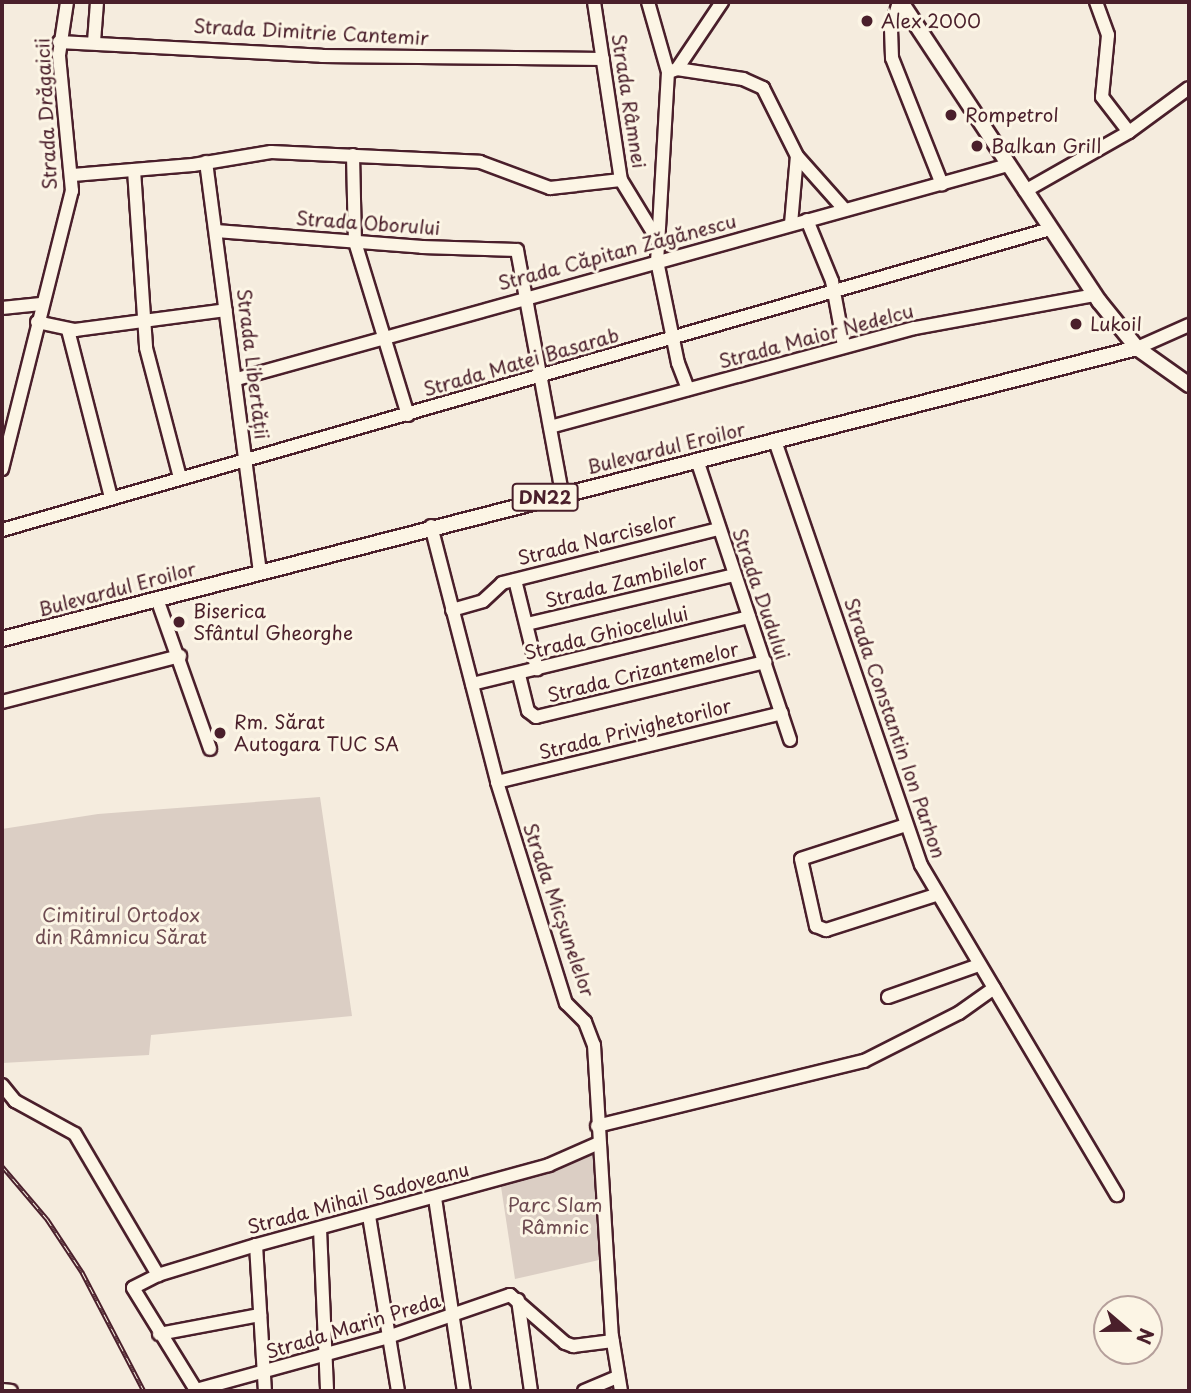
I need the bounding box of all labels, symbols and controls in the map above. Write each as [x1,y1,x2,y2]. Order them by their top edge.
place label: Alex 2000 [881,10,982,32]
marker: Alex 2000 [859,13,875,29]
street label: Strada Dimitrie Cantemir [193,14,429,50]
street label: Strada Râmnei [607,31,651,171]
street label: Strada Drăgaicii [31,37,61,191]
place label: Rompetrol [965,104,1059,126]
marker: Rompetrol [943,107,959,123]
place label: Balkan Grill [991,135,1101,157]
marker: Balkan Grill [969,138,985,154]
street label: Strada Oborului [294,207,442,239]
street label: Strada Căpitan Zăgănescu [495,209,739,295]
street label: Strada Libertății [232,287,274,441]
street label: Strada Maior Nedelcu [715,299,917,373]
place label: Lukoil [1090,313,1142,335]
marker: Lukoil [1068,316,1084,332]
street label: Strada Matei Basarab [420,323,622,401]
street label: Bulevardul Eroilor [584,417,748,479]
road number: DN22 [510,482,580,512]
street label: Strada Narciselor [515,508,679,570]
street label: Strada Dudului [728,525,794,663]
street label: Strada Zambilelor [543,550,709,612]
street label: Bulevardul Eroilor [35,557,199,621]
street label: Strada Constantin Ion Parhon [840,595,950,861]
place label: Biserica Sfântul Gheorghe [193,600,353,644]
street label: Strada Ghiocelului [521,601,691,665]
marker: Biserica Sfântul Gheorghe [171,614,187,630]
street label: Strada Crizantemelor [544,637,742,707]
street label: Strada Privighetorilor [536,694,734,764]
place label: Rm. Sărat Autogara TUC SA [234,711,401,755]
marker: Rm. Sărat Autogara TUC SA [212,725,228,741]
street label: Strada Micșunelelor [518,820,600,1000]
park label: Cimitirul Ortodox din Râmnicu Sărat [36,904,206,948]
street label: Strada Mihail Sadoveanu [244,1157,472,1239]
park label: Parc Slam Râmnic [508,1194,602,1238]
street label: Strada Marin Preda [263,1289,443,1363]
north arrow [1093,1295,1163,1365]
text: N [1130,1325,1162,1348]

